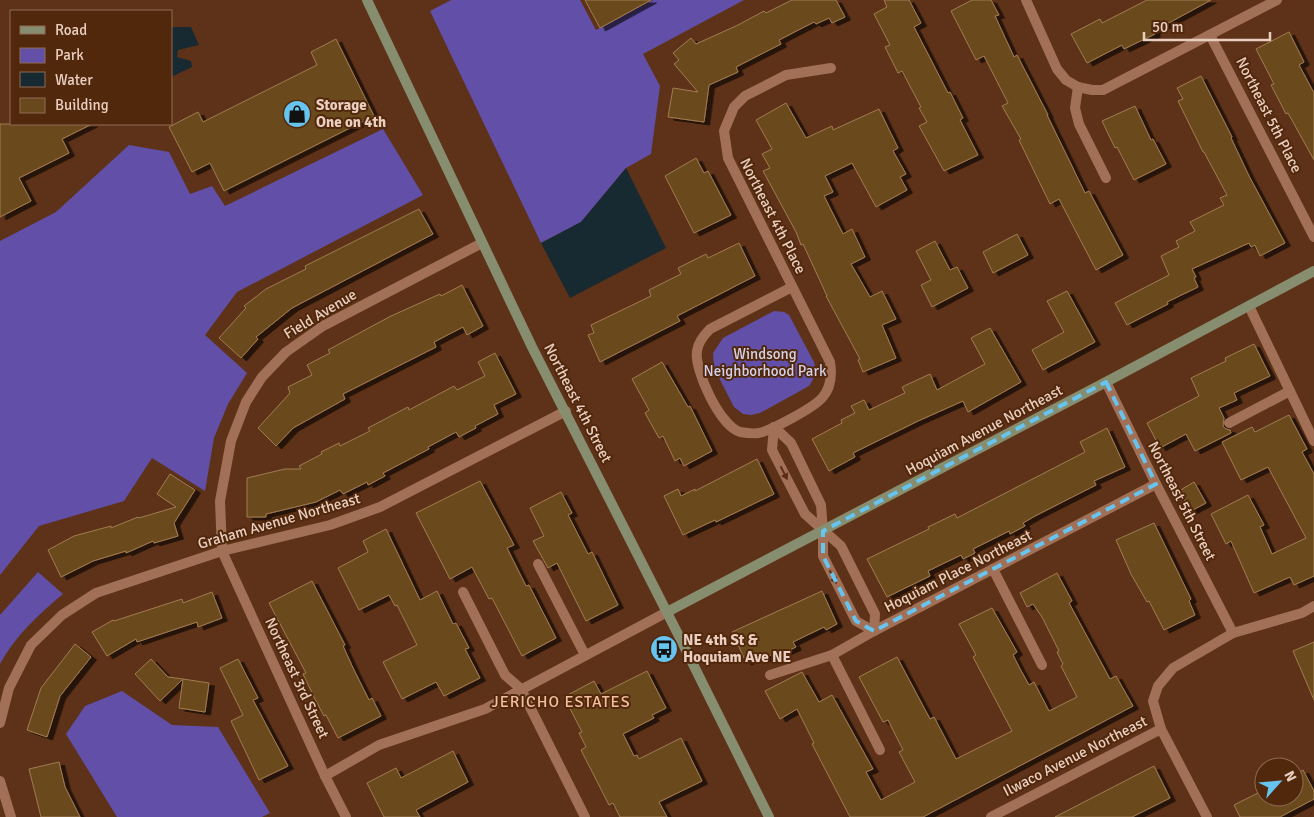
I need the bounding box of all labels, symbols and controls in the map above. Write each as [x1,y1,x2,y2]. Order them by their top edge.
legend [10,10,172,125]
scale bar [1144,10,1270,42]
text: 50 m [1152,18,1183,36]
text: Road [55,21,87,39]
text: Park [55,46,84,64]
street label: Northeast 5th Place [1232,54,1306,176]
text: Water [55,71,93,89]
text: Building [55,96,109,114]
place label: Storage One on 4th [316,96,386,131]
shop icon: Storage One on 4th [282,99,312,129]
street label: Northeast 4th Place [736,155,810,277]
street label: Field Avenue [280,285,360,343]
street label: Northeast 4th Street [540,340,616,466]
park label: Windsong Neighborhood Park [704,345,827,380]
street label: Hoquiam Avenue Northeast [902,381,1066,479]
street label: Northeast 5th Street [1144,438,1220,564]
one-way arrow [780,466,788,480]
street label: Graham Avenue Northeast [196,489,362,553]
street label: Hoquiam Place Northeast [881,526,1035,616]
one-way arrow [829,570,837,584]
street label: Northeast 3rd Street [261,615,333,741]
place label: NE 4th St & Hoquiam Ave NE [683,631,792,666]
bus stop icon: NE 4th St & Hoquiam Ave NE [649,634,679,664]
district label: JERICHO ESTATES [491,692,631,712]
street label: Ilwaco Avenue Northeast [1000,712,1150,800]
north arrow [1254,757,1304,807]
text: N [1280,768,1300,785]

